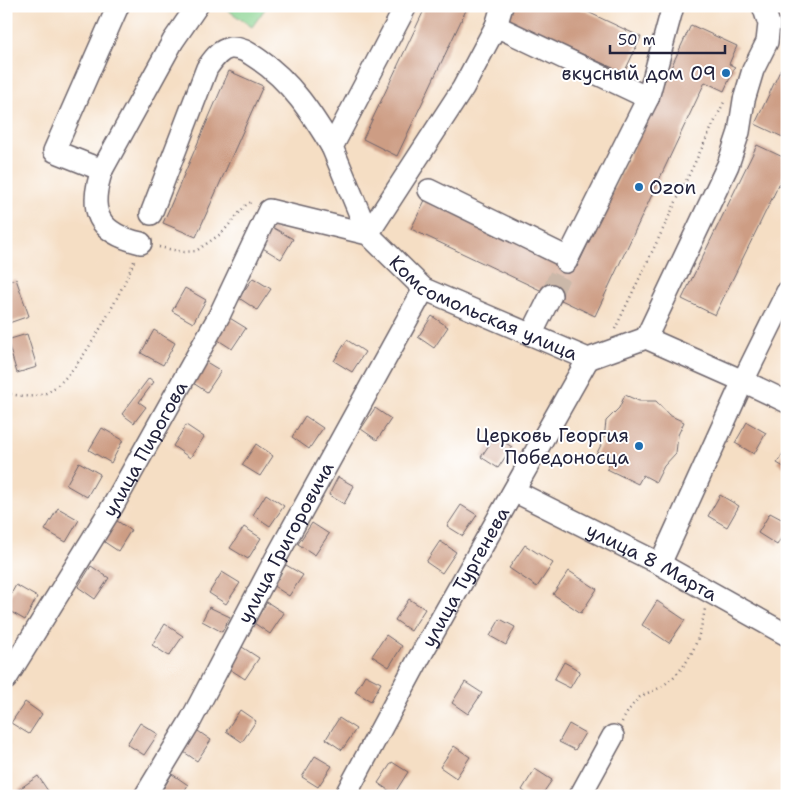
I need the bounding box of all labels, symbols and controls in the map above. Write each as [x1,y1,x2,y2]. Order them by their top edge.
scale bar [610,22,726,54]
text: 50 m [618,30,656,50]
place label: вкусный дом 09 [561,61,716,86]
marker: вкусный дом 09 [720,67,732,79]
place label: Ozon [649,175,696,200]
marker: Ozon [633,181,645,193]
street label: Комсомольская улица [384,250,582,366]
street label: улица Пирогова [97,376,193,521]
place label: Церковь Георгия Победоносца [476,423,629,470]
marker: Церковь Георгия Победоносца [633,440,645,452]
street label: улица Григоровича [232,457,340,628]
street label: улица Тургенева [416,502,515,652]
street label: улица 8 Марта [582,517,722,607]

